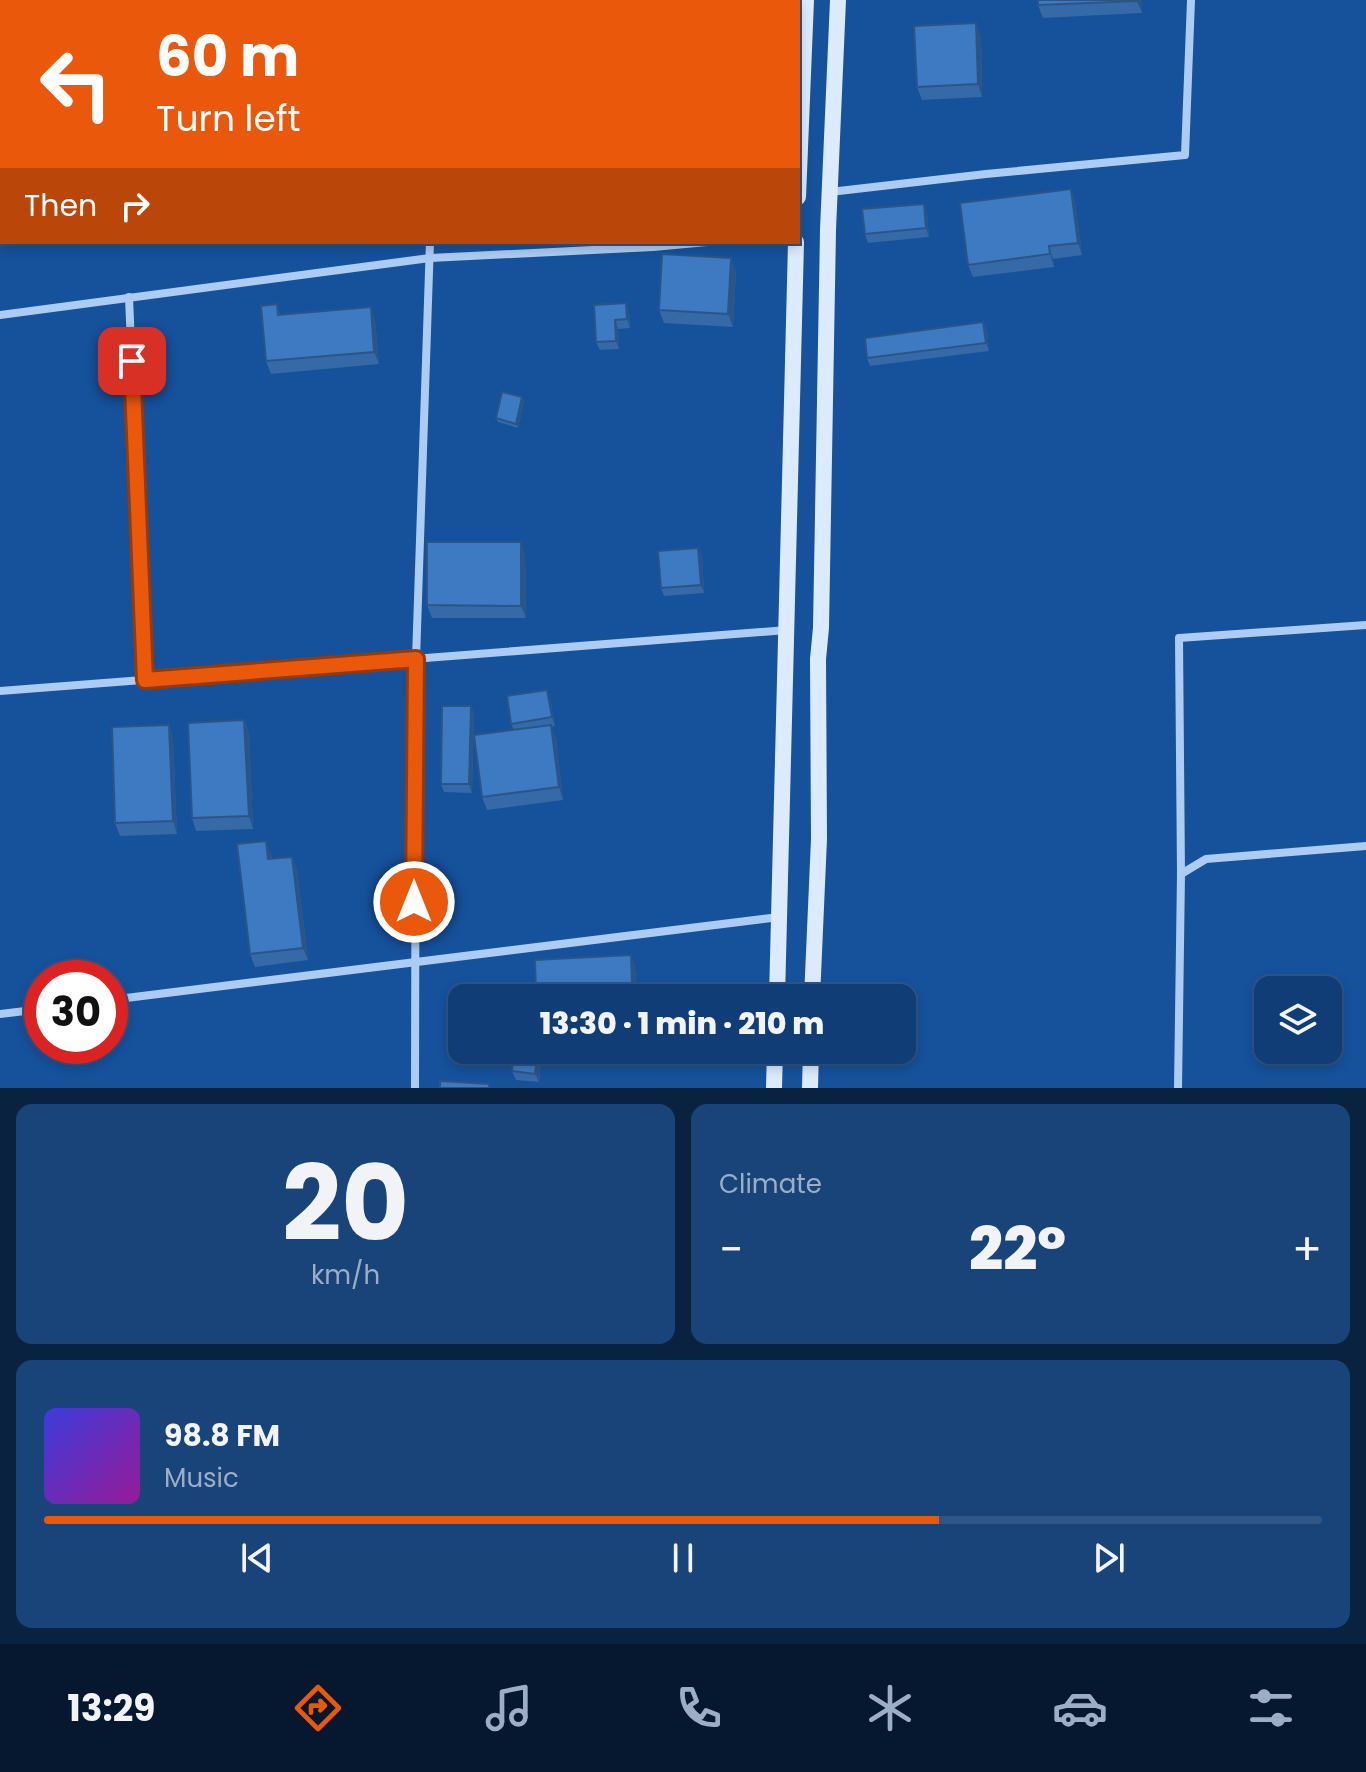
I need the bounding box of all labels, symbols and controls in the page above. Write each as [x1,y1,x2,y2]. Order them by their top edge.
text: 60 m [156,17,299,96]
icon: left [24,32,128,136]
text: Turn left [156,93,301,144]
text: Then [24,184,97,227]
icon: right [113,184,157,228]
pin [98,327,166,395]
icon: arrive [110,339,154,383]
position arrow [372,860,456,944]
speed limit sign: 30 [24,960,128,1064]
map controls [1254,976,1342,1064]
button: layers [1254,976,1342,1064]
text: 13:30 · 1 min · 210 m [540,1002,824,1045]
text: 20 [282,1131,409,1276]
text: Climate [719,1166,822,1202]
text: 22° [969,1207,1066,1291]
text: − [719,1219,743,1280]
text: + [1292,1219,1322,1280]
text: km/h [311,1257,380,1293]
text: 98.8 FM [164,1414,280,1457]
text: Music [164,1460,239,1496]
icon: previous [235,1536,279,1580]
icon: pause [661,1536,705,1580]
icon: next [1087,1536,1131,1580]
icon: directions [290,1680,346,1736]
icon: music [481,1680,537,1736]
icon: phone [671,1680,727,1736]
icon: climate [862,1680,918,1736]
icon: car [1052,1680,1108,1736]
icon: filters [1243,1680,1299,1736]
text: 13:29 [67,1683,156,1734]

